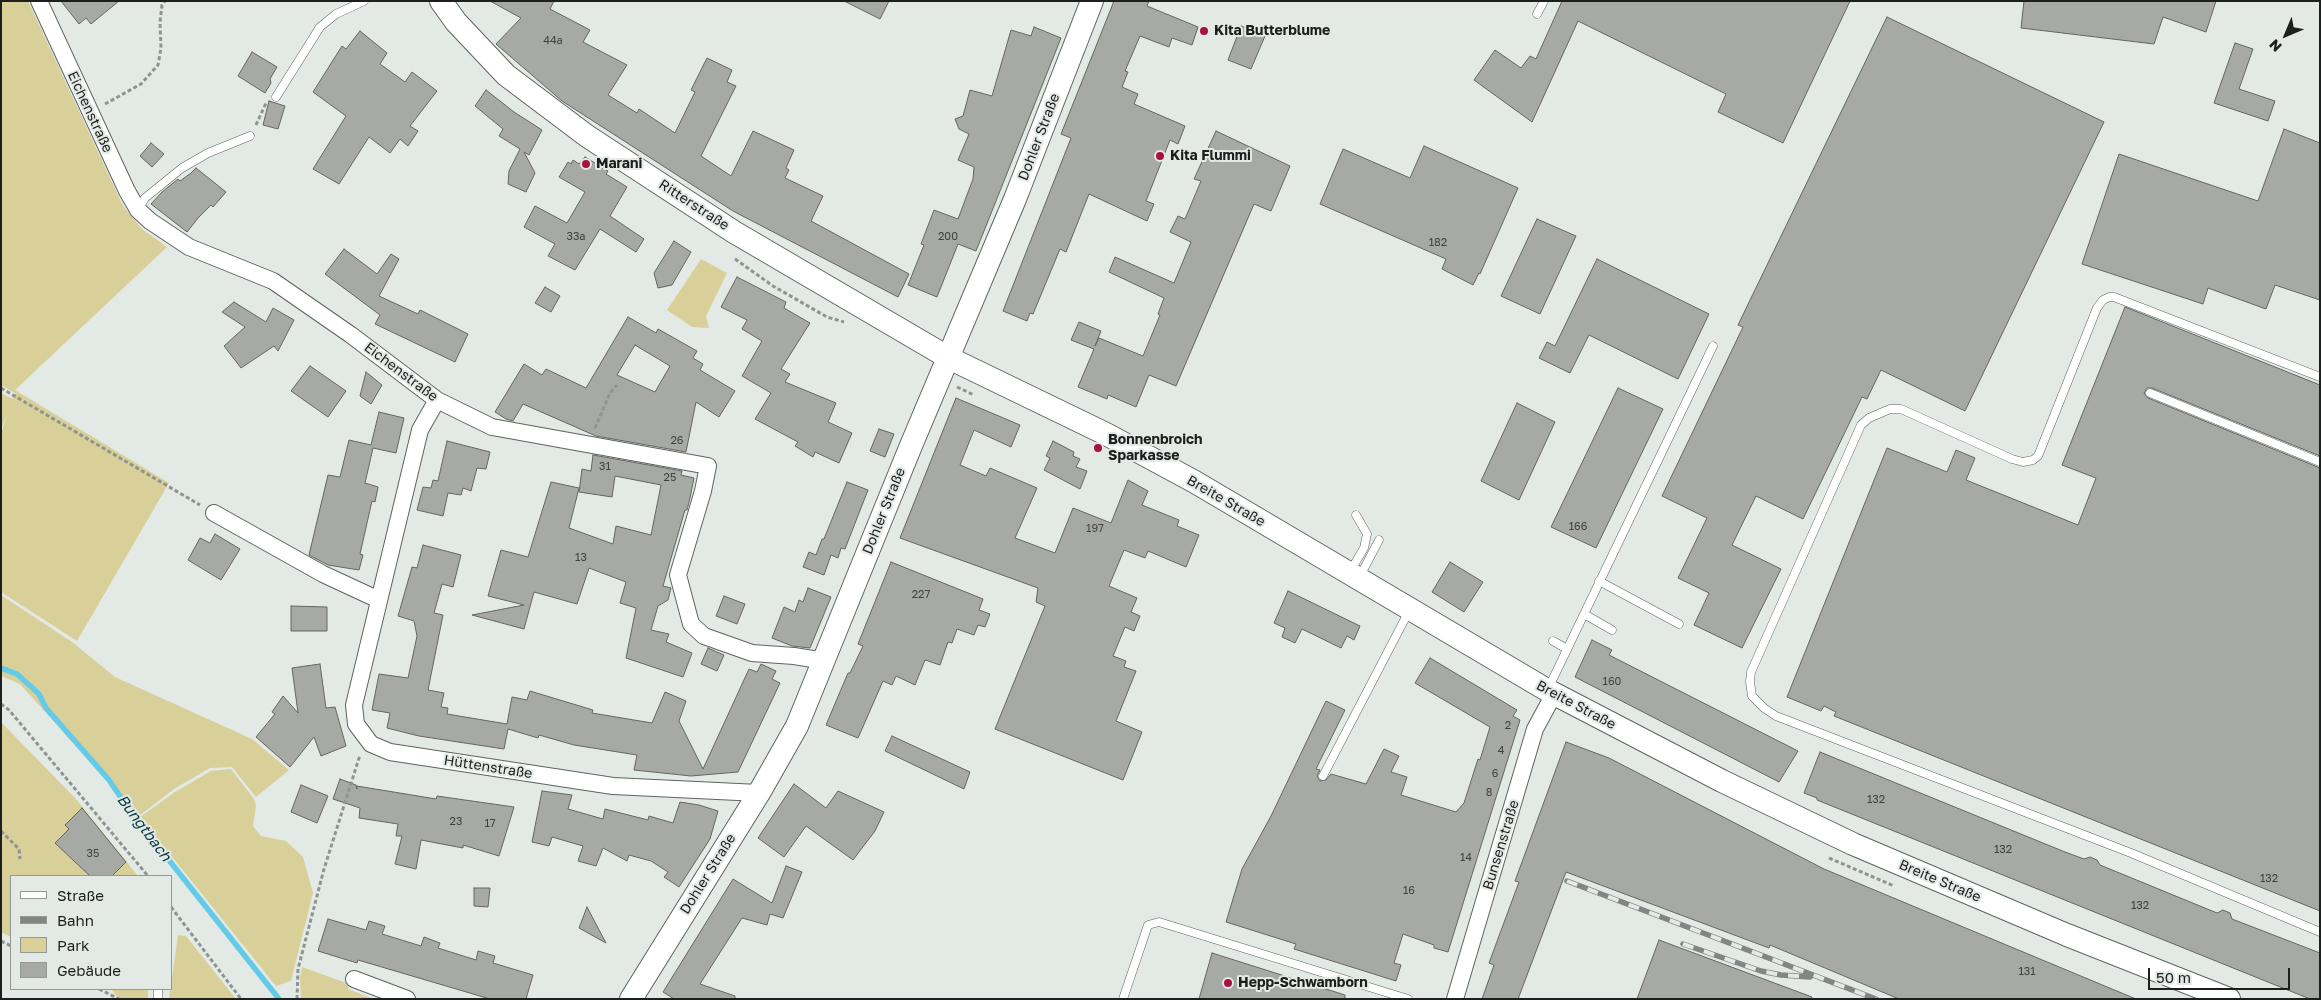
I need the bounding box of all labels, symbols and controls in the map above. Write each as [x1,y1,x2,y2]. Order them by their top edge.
north arrow [2261,10,2311,60]
place label: Kita Butterblume [1214,23,1330,39]
marker: Kita Butterblume [1198,25,1210,37]
house number: 44a [543,34,563,48]
text: N [2265,36,2285,56]
street label: Eichenstraße [64,69,116,155]
street label: Dohler Straße [1015,91,1063,183]
place label: Kita Flummi [1170,148,1251,164]
marker: Kita Flummi [1154,150,1166,162]
place label: Marani [596,156,642,172]
marker: Marani [580,158,592,170]
street label: Ritterstraße [656,176,732,234]
house number: 33a [566,230,586,244]
house number: 200 [938,230,958,244]
house number: 182 [1429,236,1447,250]
street label: Eichenstraße [361,339,441,405]
place label: Bonnenbroich Sparkasse [1108,432,1203,464]
house number: 26 [670,434,684,448]
marker: Bonnenbroich Sparkasse [1092,442,1104,454]
house number: 31 [599,460,611,474]
street label: Dohler Straße [859,465,909,557]
house number: 25 [664,471,676,485]
street label: Breite Straße [1184,472,1268,530]
house number: 166 [1569,520,1587,534]
house number: 197 [1086,522,1104,536]
house number: 13 [575,551,587,565]
house number: 227 [912,588,930,602]
house number: 160 [1603,675,1621,689]
street label: Breite Straße [1533,677,1619,733]
house number: 2 [1505,719,1511,733]
house number: 4 [1498,744,1504,758]
street label: Hüttenstraße [443,752,533,782]
house number: 6 [1492,767,1498,781]
house number: 8 [1486,786,1492,800]
water label: Bungtbach [113,791,175,865]
house number: 132 [1867,793,1885,807]
street label: Bunsenstraße [1479,798,1523,892]
house number: 23 [450,815,462,829]
house number: 17 [484,817,496,831]
street label: Dohler Straße [677,831,739,917]
house number: 132 [1994,843,2012,857]
house number: 35 [87,847,99,861]
house number: 14 [1460,851,1472,865]
street label: Breite Straße [1896,856,1984,906]
house number: 132 [2260,872,2278,886]
legend [10,875,172,990]
house number: 16 [1403,884,1415,898]
text: Straße [57,886,104,904]
house number: 132 [2131,899,2149,913]
text: Bahn [57,911,94,929]
text: Park [57,936,89,954]
scale bar [2151,958,2294,990]
text: Gebäude [57,961,121,979]
house number: 131 [2018,965,2036,979]
text: 50 m [2156,968,2191,986]
place label: Hepp-Schwamborn [1238,975,1368,991]
marker: Hepp-Schwamborn [1222,977,1234,989]

